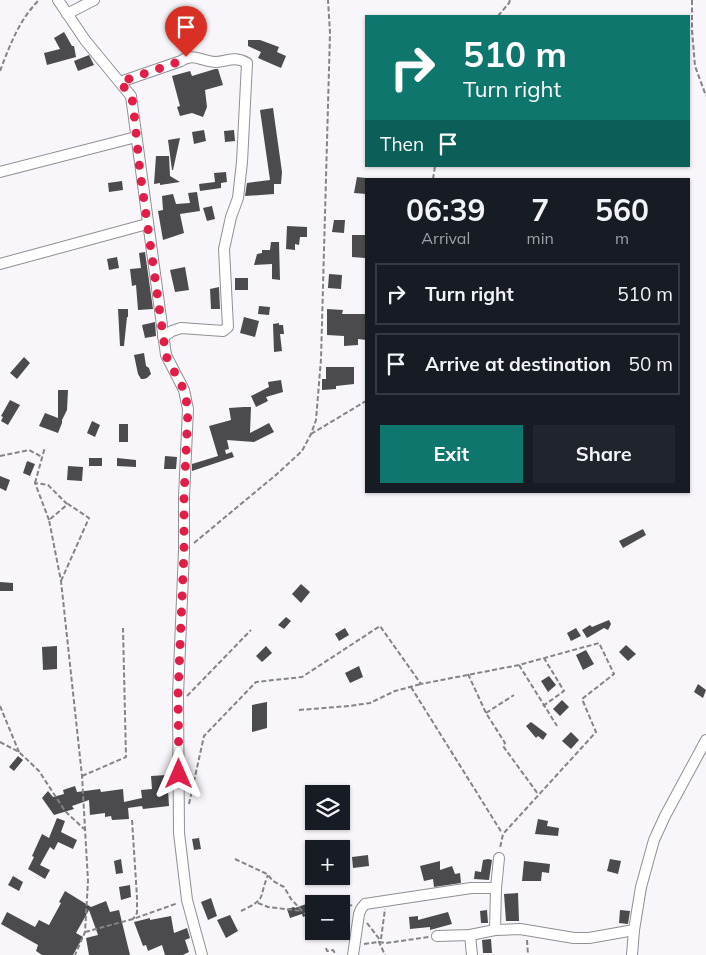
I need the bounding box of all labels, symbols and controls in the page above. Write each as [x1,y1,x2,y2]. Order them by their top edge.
pin [165,6,207,57]
icon: arrive [172,13,200,41]
text: 510 m [463,32,567,76]
icon: right [380,35,445,100]
text: Turn right [463,75,561,103]
icon: arrive [434,130,462,158]
text: Then [380,132,424,156]
text: 06:39 [406,191,486,229]
text: 7 [531,191,549,229]
text: 560 [595,191,649,229]
text: Arrival [421,228,470,248]
text: min [527,228,554,248]
text: m [615,228,629,248]
icon: right [382,280,410,308]
text: Turn right [425,282,514,306]
text: 510 m [617,282,673,306]
icon: arrive [382,350,410,378]
text: Arrive at destination [425,352,611,376]
text: 50 m [629,352,673,376]
button: Exit [380,425,523,483]
button: Share [533,425,675,483]
position arrow [152,747,204,799]
map controls [305,785,350,940]
button: layers [305,785,350,830]
button: + [305,840,350,885]
button: − [305,895,350,940]

